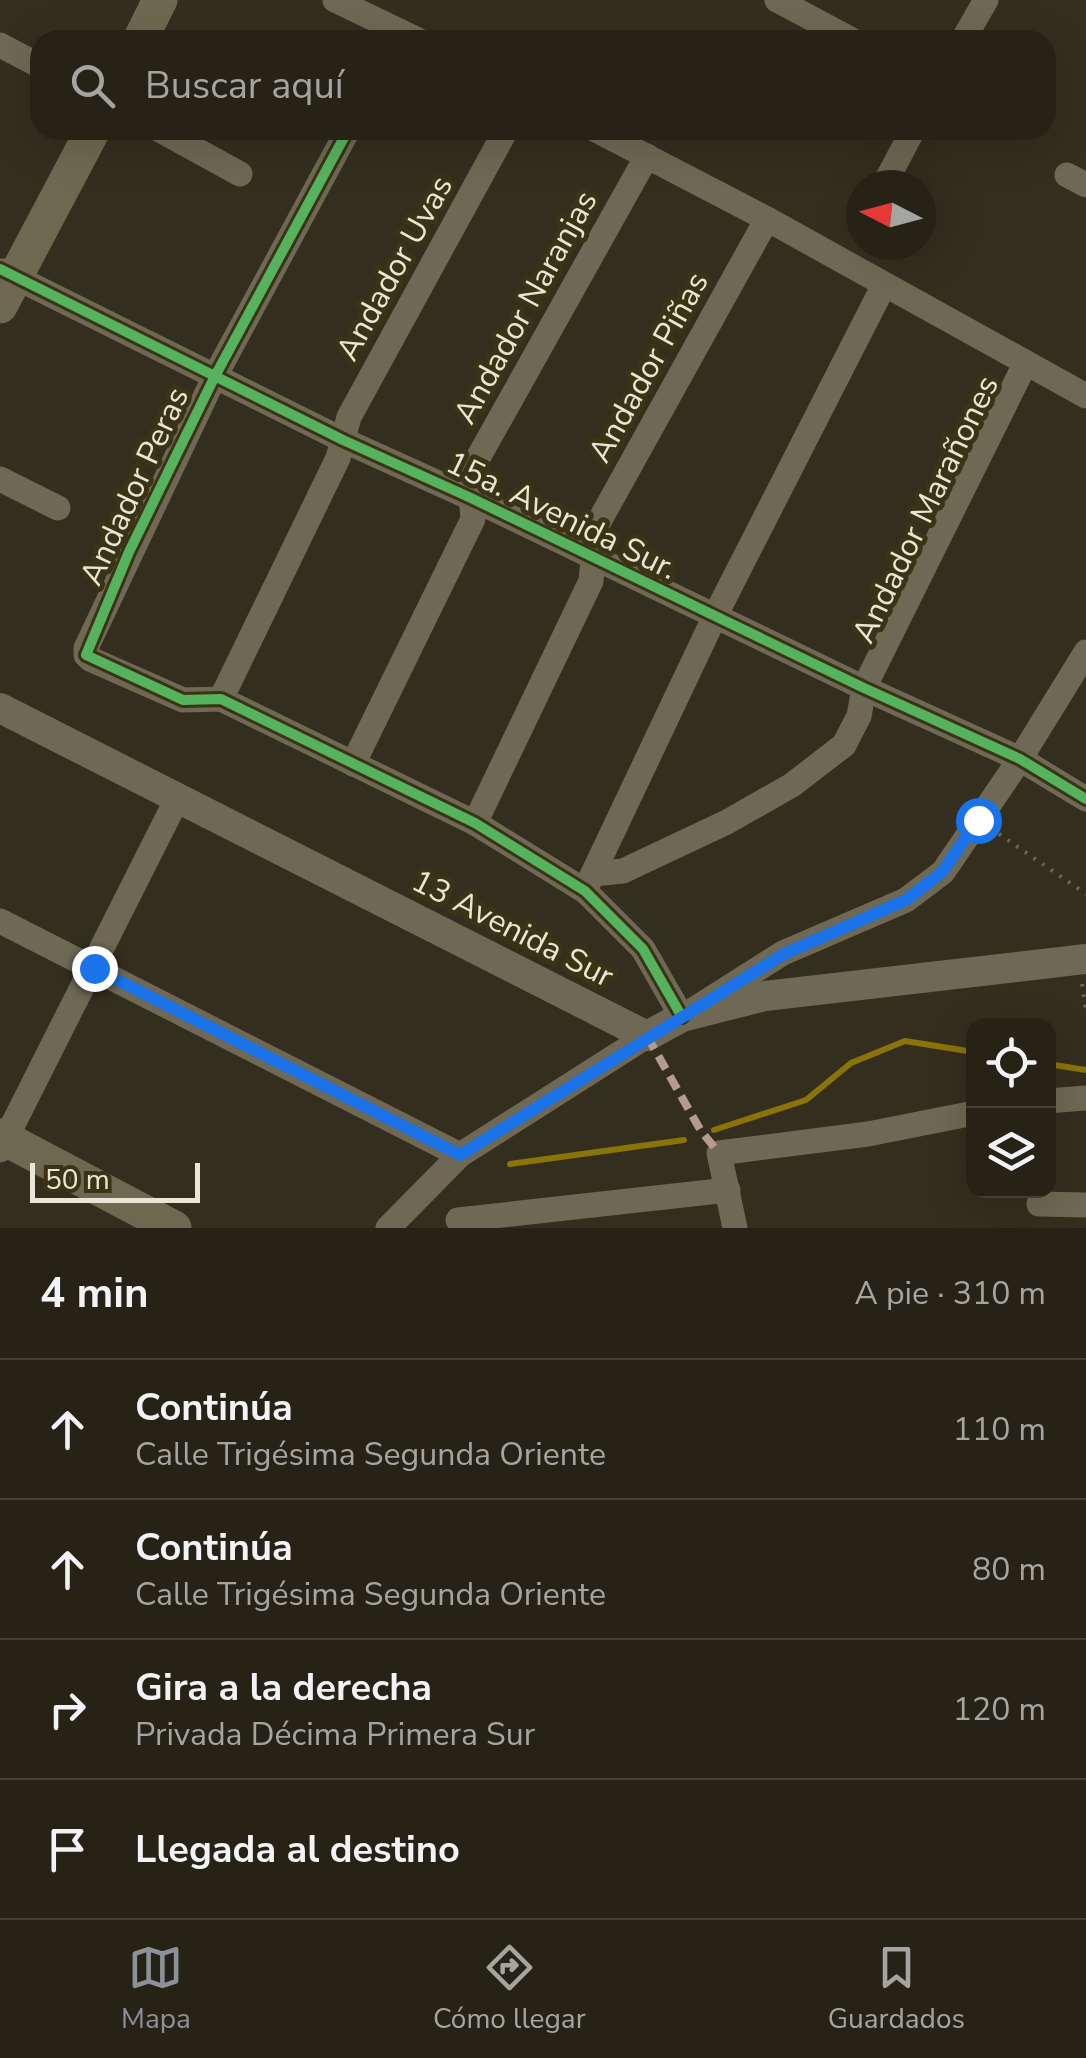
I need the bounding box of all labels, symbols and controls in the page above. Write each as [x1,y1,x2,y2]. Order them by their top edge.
search box [30,30,1056,140]
icon: search [65,58,120,113]
text: Buscar aquí [145,60,344,111]
street label: Andador Uvas [326,168,463,368]
north arrow [846,170,936,260]
street label: Andador Naranjas [444,183,607,431]
street label: Andador Piñas [578,264,719,470]
street label: Andador Marañones [842,368,1009,650]
street label: Andador Peras [70,380,199,592]
street label: 15a. Avenida Sur. [439,441,684,590]
route start [956,798,1002,844]
street label: 13 Avenida Sur [405,859,621,998]
route end [72,946,118,992]
map controls [966,1018,1056,1198]
button: locate [966,1018,1056,1108]
button: layers [966,1108,1056,1198]
scale bar [30,1158,200,1202]
text: 50 m [45,1161,110,1199]
text: 4 min [40,1265,149,1322]
text: A pie · 310 m [854,1272,1046,1315]
text: Continúa [135,1382,293,1433]
icon: ahead [40,1402,95,1457]
text: 110 m [953,1408,1046,1451]
text: Calle Trigésima Segunda Oriente [135,1433,606,1476]
text: Continúa [135,1522,293,1573]
icon: ahead [40,1542,95,1597]
text: 80 m [972,1548,1046,1591]
text: Calle Trigésima Segunda Oriente [135,1573,606,1616]
text: Gira a la derecha [135,1662,432,1713]
icon: right [40,1682,95,1737]
text: 120 m [953,1688,1046,1731]
text: Privada Décima Primera Sur [135,1713,535,1756]
icon: arrive [40,1822,95,1877]
text: Llegada al destino [135,1824,460,1875]
tab: Mapa [121,1940,191,2038]
tab: Cómo llegar [433,1940,586,2038]
tab: Guardados [828,1940,965,2038]

